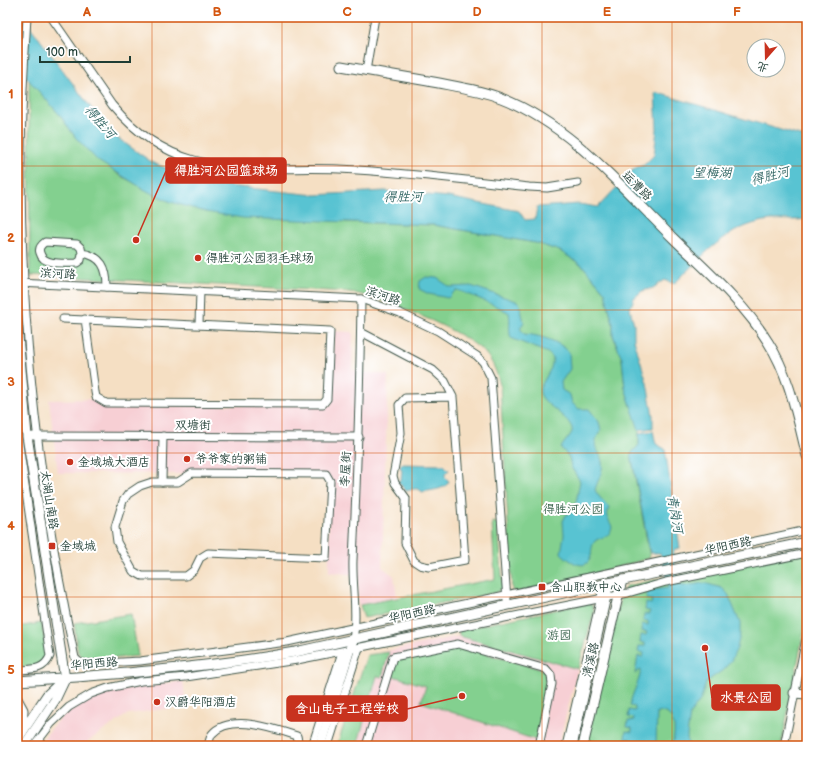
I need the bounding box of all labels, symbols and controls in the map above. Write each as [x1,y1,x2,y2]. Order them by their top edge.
text: A [82,4,91,20]
text: B [212,4,222,20]
text: C [342,4,352,20]
text: D [472,4,482,20]
text: E [603,4,612,20]
text: F [733,4,741,20]
scale bar [40,38,130,64]
north arrow [746,38,786,78]
text: 100 m [46,45,78,60]
text: 北 [755,59,770,75]
text: 1 [8,86,14,102]
water label: 得胜河 [81,102,120,143]
callout: 得胜河公园篮球场 [166,158,286,183]
text: 得胜河公园篮球场 [174,163,278,179]
water label: 得胜河 [749,163,793,188]
water label: 望梅湖 [692,165,733,181]
street label: 运漕路 [619,168,655,204]
water label: 得胜河 [383,189,424,205]
text: 2 [7,230,15,246]
place label: 得胜河公园羽毛球场 [206,251,314,266]
marker: 得胜河公园羽毛球场 [193,253,203,263]
street label: 滨河路 [40,266,76,282]
street label: 滨河路 [364,283,402,309]
text: 3 [7,374,15,390]
street label: 双塘街 [175,418,211,433]
street label: 李屋街 [338,451,354,487]
place label: 爷爷家的粥铺 [195,452,267,467]
marker: 爷爷家的粥铺 [182,454,192,464]
place label: 金域城大酒店 [78,455,150,470]
marker: 金域城大酒店 [65,457,75,467]
street label: 太湖山南路 [37,469,61,531]
water label: 青岗河 [664,493,687,537]
park label: 得胜河公园 [543,502,603,517]
text: 4 [7,518,15,534]
street label: 华阳西路 [703,534,753,558]
place label: 金域城 [60,539,96,554]
marker: 金域城 [47,541,57,551]
place label: 含山职教中心 [550,580,622,595]
marker: 含山职教中心 [537,582,547,592]
street label: 华阳西路 [387,602,437,626]
park label: 游园 [547,628,571,643]
street label: 清溪路 [580,641,602,679]
street label: 华阳西路 [69,654,119,674]
text: 5 [7,662,15,678]
callout: 水景公园 [712,685,780,710]
text: 水景公园 [720,690,772,706]
place label: 汉爵华阳酒店 [165,695,237,710]
callout: 含山电子工程学校 [287,696,407,721]
marker: 汉爵华阳酒店 [152,697,162,707]
text: 含山电子工程学校 [295,701,399,717]

